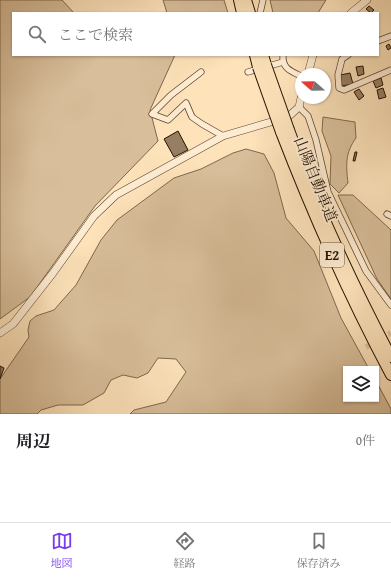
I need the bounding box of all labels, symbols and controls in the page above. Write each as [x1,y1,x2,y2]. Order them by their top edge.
search box [12,12,379,56]
icon: search [26,23,48,45]
text: ここで検索 [58,24,133,45]
north arrow [295,68,331,104]
street label: 山陽自動車道 [289,133,343,225]
road number: E2 [320,243,344,267]
map controls [343,366,379,402]
button: layers [343,366,379,402]
text: 周辺 [16,428,50,453]
text: 0件 [356,431,375,450]
tab: 地図 [51,530,73,571]
tab: 経路 [174,530,196,571]
tab: 保存済み [297,530,341,571]

